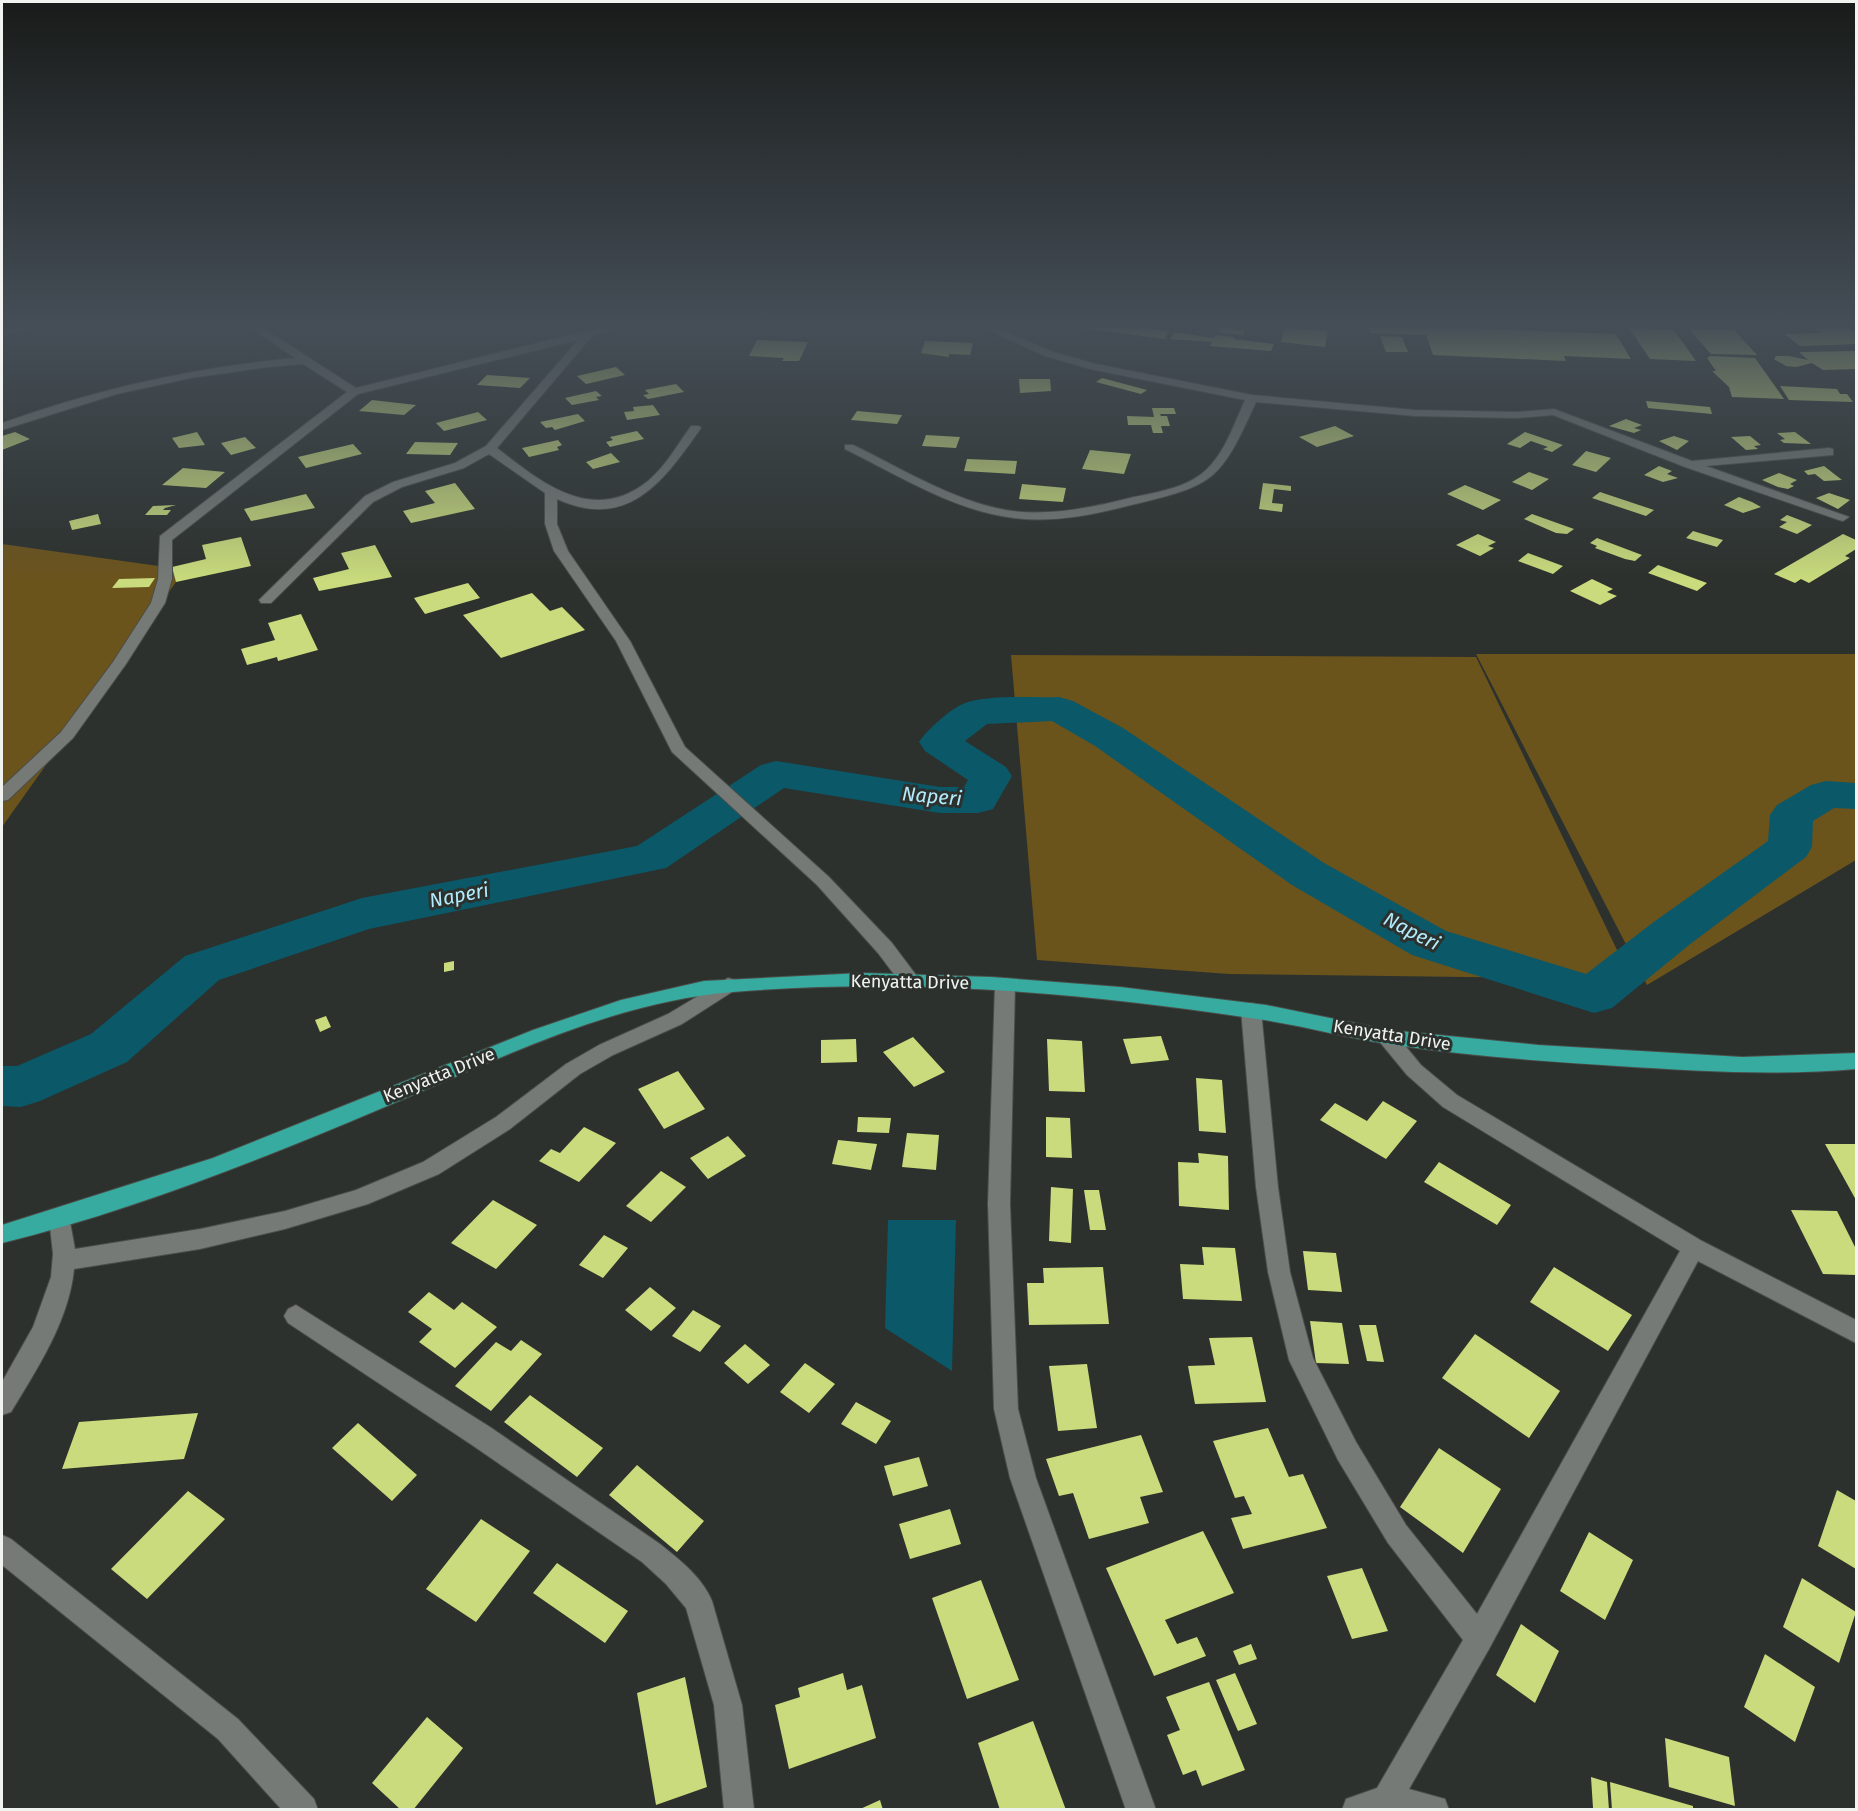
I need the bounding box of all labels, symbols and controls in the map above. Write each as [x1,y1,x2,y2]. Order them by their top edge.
water label: Naperi [901,781,963,811]
water label: Naperi [427,877,491,913]
water label: Naperi [1380,907,1445,956]
street label: Kenyatta Drive [851,970,969,994]
street label: Kenyatta Drive [1332,1015,1452,1055]
street label: Kenyatta Drive [380,1043,498,1107]

